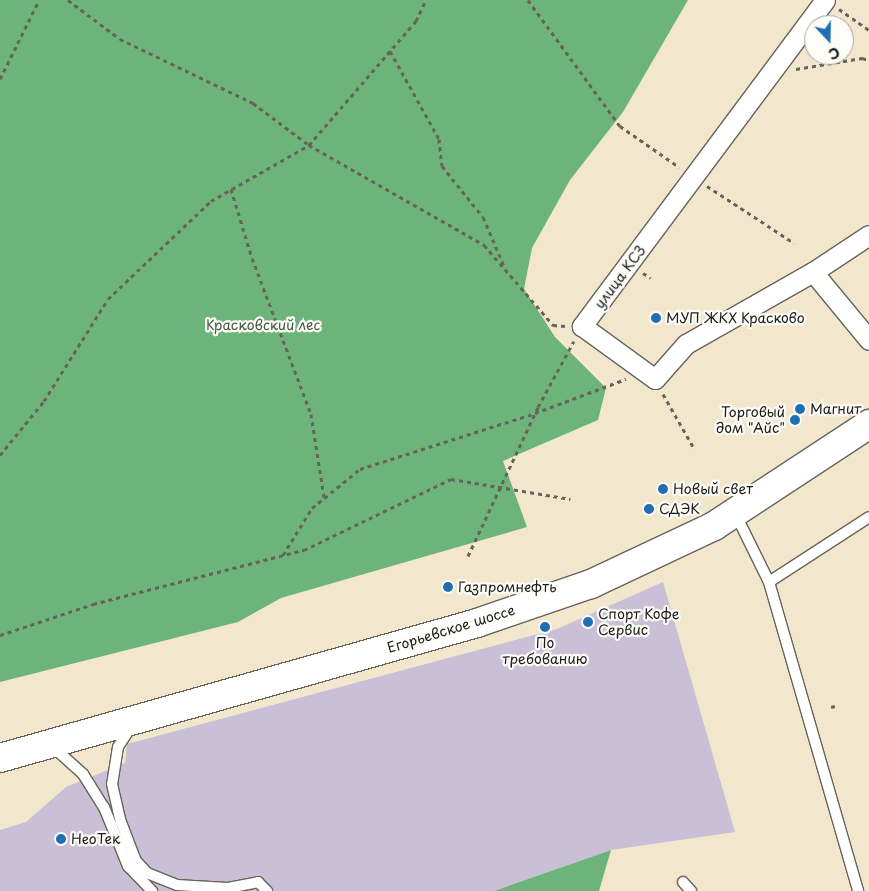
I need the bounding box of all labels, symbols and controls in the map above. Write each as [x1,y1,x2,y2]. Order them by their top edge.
north arrow [804,15,854,65]
text: С [826,42,843,65]
street label: улица КСЗ [591,242,649,312]
place label: МУП ЖКХ Красково [666,310,805,326]
marker: МУП ЖКХ Красково [650,312,662,324]
park label: Красковский лес [206,317,320,333]
place label: Магнит [810,401,861,417]
marker: Магнит [794,403,806,415]
place label: Торговый дом "Айс" [716,404,785,437]
marker: Торговый дом "Айс" [789,414,801,426]
place label: Новый свет [673,481,753,497]
marker: Новый свет [657,483,669,495]
place label: СДЭК [659,501,700,517]
marker: СДЭК [643,503,655,515]
place label: Газпромнефть [458,579,556,595]
marker: Газпромнефть [442,581,454,593]
street label: Егорьевское шоссе [385,602,517,656]
place label: Спорт Кофе Сервис [598,606,679,638]
marker: Спорт Кофе Сервис [582,616,594,628]
marker: По требованию [539,621,551,633]
place label: По требованию [503,635,587,668]
place label: НеоТек [71,831,120,847]
marker: НеоТек [55,833,67,845]

